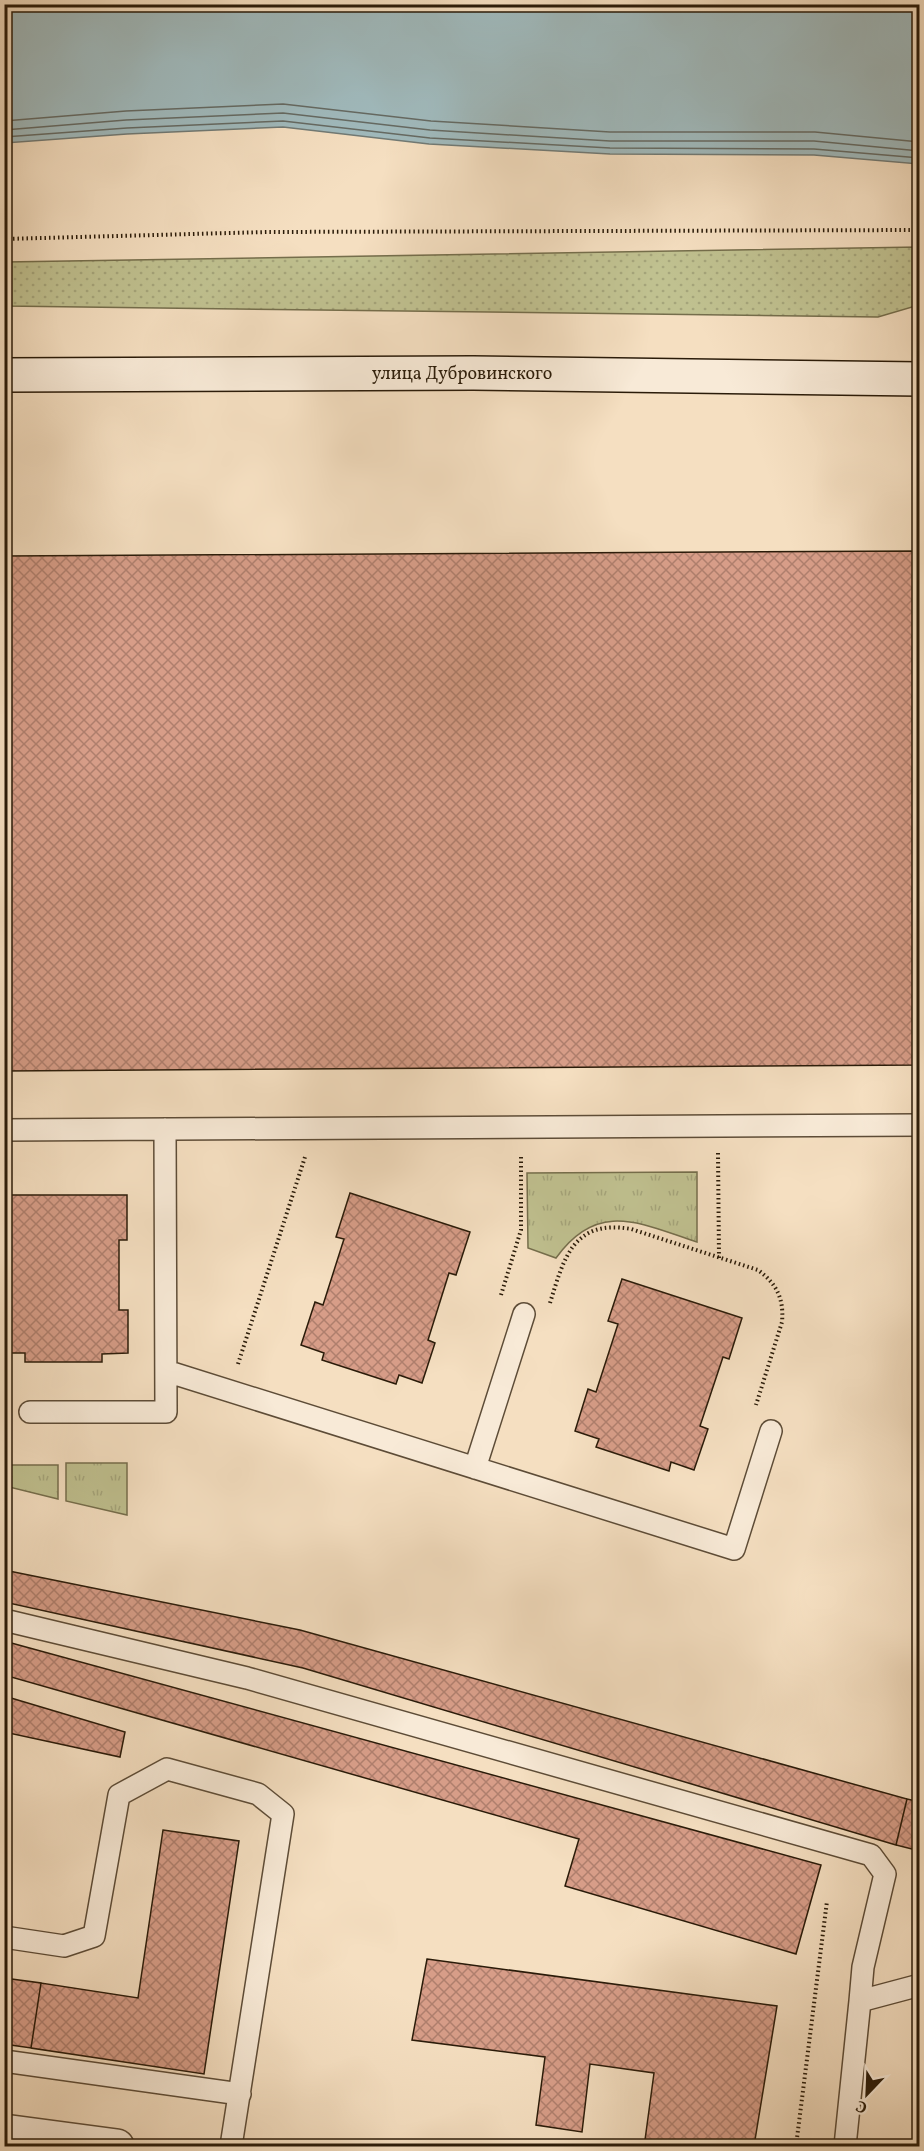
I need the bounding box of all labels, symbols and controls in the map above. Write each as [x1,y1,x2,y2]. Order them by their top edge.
street label: улица Дубровинского [372,362,552,387]
north arrow [837,2064,897,2124]
text: С [853,2094,871,2118]

